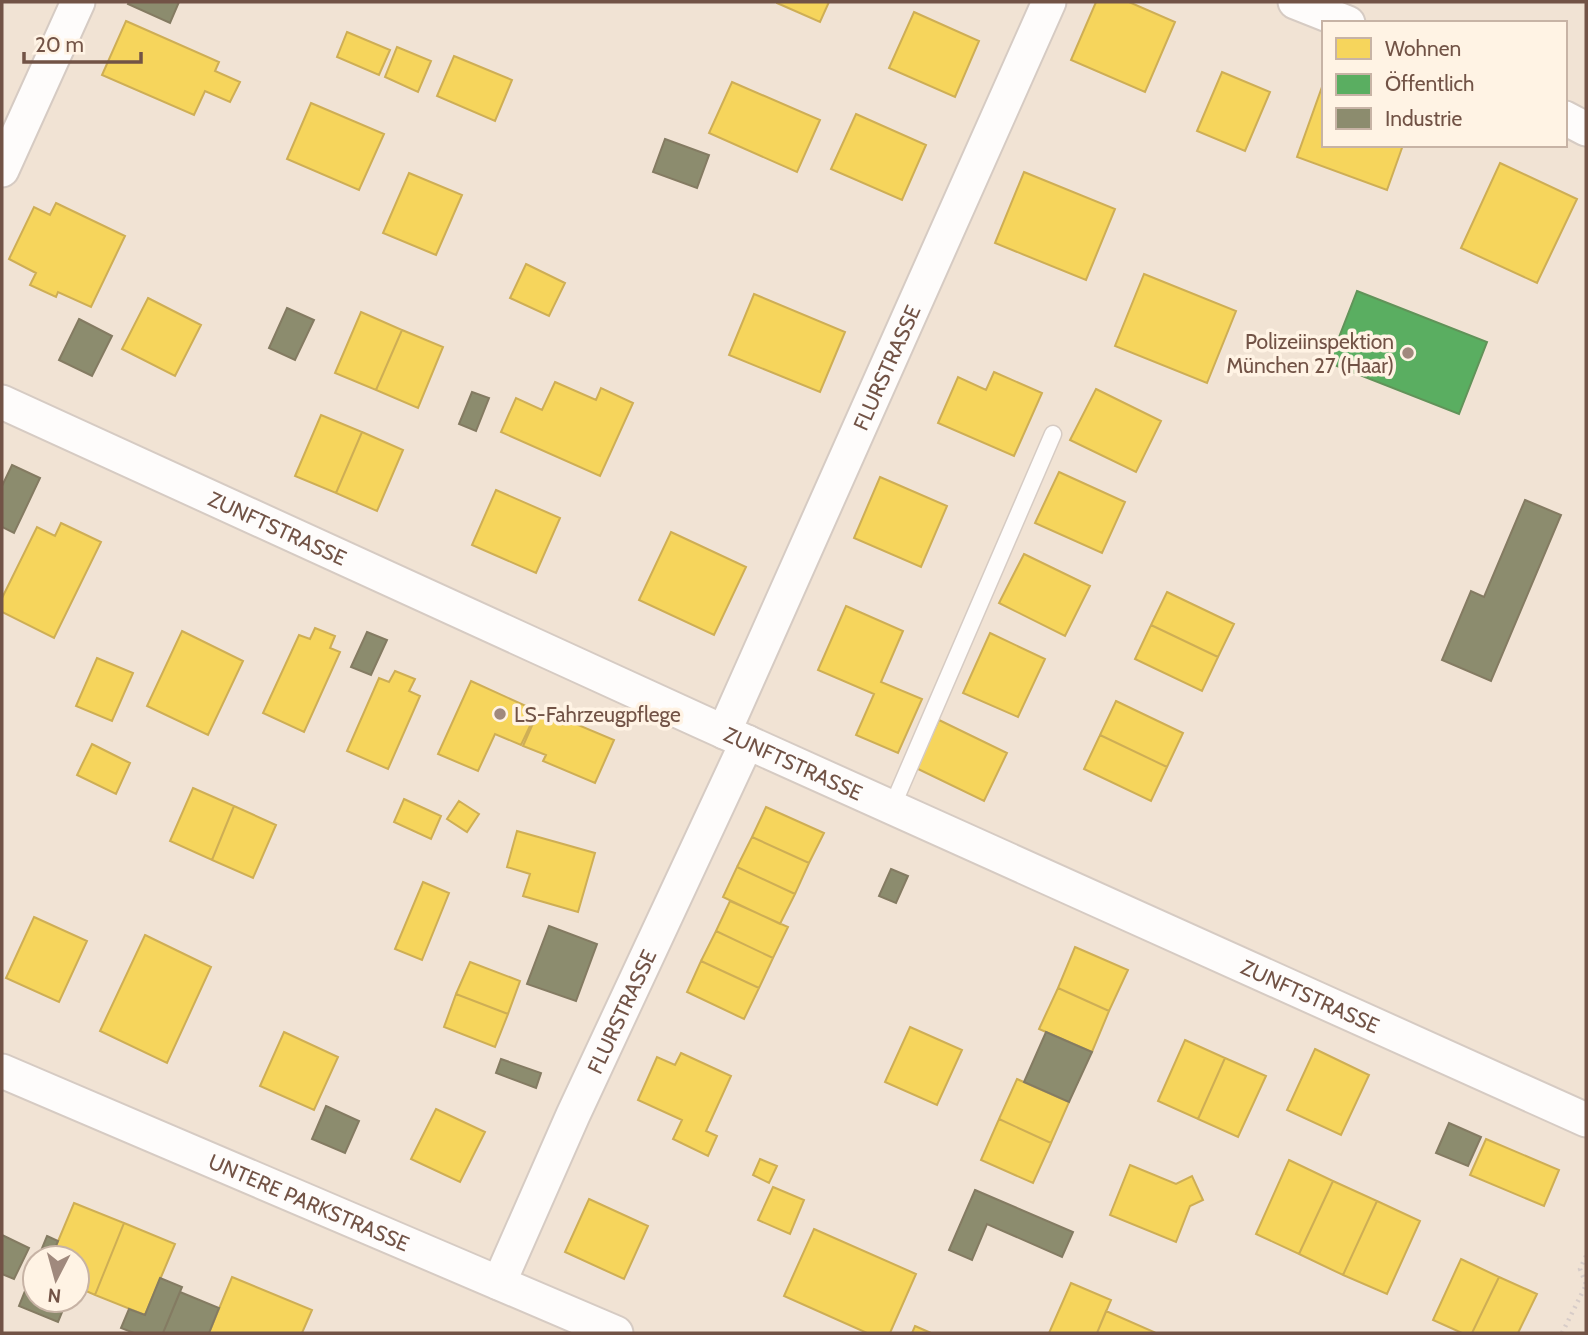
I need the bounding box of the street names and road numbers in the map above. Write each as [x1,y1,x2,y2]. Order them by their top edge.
street label: FLURSTRASSE [848,301,925,434]
street label: ZUNFTSTRASSE [205,486,351,570]
street label: ZUNFTSTRASSE [720,721,867,805]
street label: FLURSTRASSE [582,945,661,1077]
street label: ZUNFTSTRASSE [1237,954,1384,1038]
street label: UNTERE PARKSTRASSE [205,1148,413,1256]

